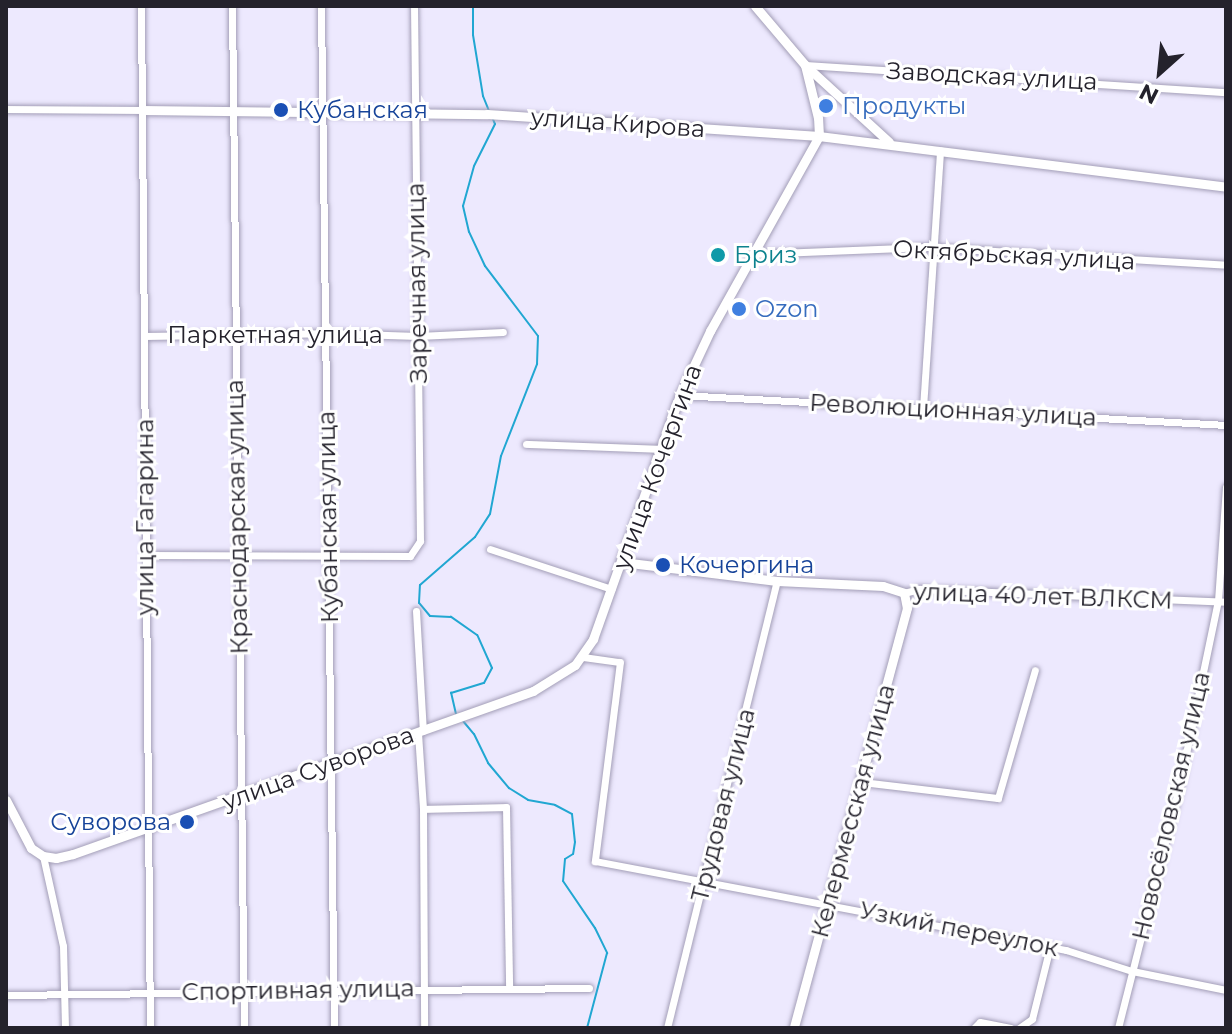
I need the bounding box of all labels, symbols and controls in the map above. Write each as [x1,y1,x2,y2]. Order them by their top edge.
north arrow [1120,32,1200,112]
street label: Заводская улица [886,56,1098,96]
text: N [1135,78,1163,110]
place label: Продукты [842,92,966,120]
place label: Кубанская [297,96,428,124]
marker: Продукты [817,97,835,115]
marker: Кубанская [272,101,290,119]
street label: улица Кирова [530,103,706,143]
street label: Заречная улица [401,183,433,383]
street label: Октябрьская улица [892,234,1136,276]
place label: Бриз [734,241,797,269]
marker: Бриз [709,246,727,264]
place label: Ozon [755,295,818,323]
marker: Ozon [730,300,748,318]
street label: Паркетная улица [167,321,383,349]
street label: улица Кочергина [606,360,708,574]
street label: Краснодарская улица [220,379,254,655]
street label: Революционная улица [809,388,1097,432]
street label: Кубанская улица [312,411,344,623]
street label: улица Гагарина [131,419,159,615]
place label: Кочергина [679,551,814,579]
marker: Кочергина [654,556,672,574]
street label: улица 40 лет ВЛКСМ [913,577,1173,615]
street label: Новосёловская улица [1126,669,1216,943]
street label: Келермесская улица [805,681,901,941]
street label: Трудовая улица [685,705,761,905]
street label: улица Суворова [218,720,418,816]
place label: Суворова [50,808,171,836]
marker: Суворова [178,813,196,831]
street label: Узкий переулок [857,896,1061,962]
street label: Спортивная улица [181,974,415,1006]

